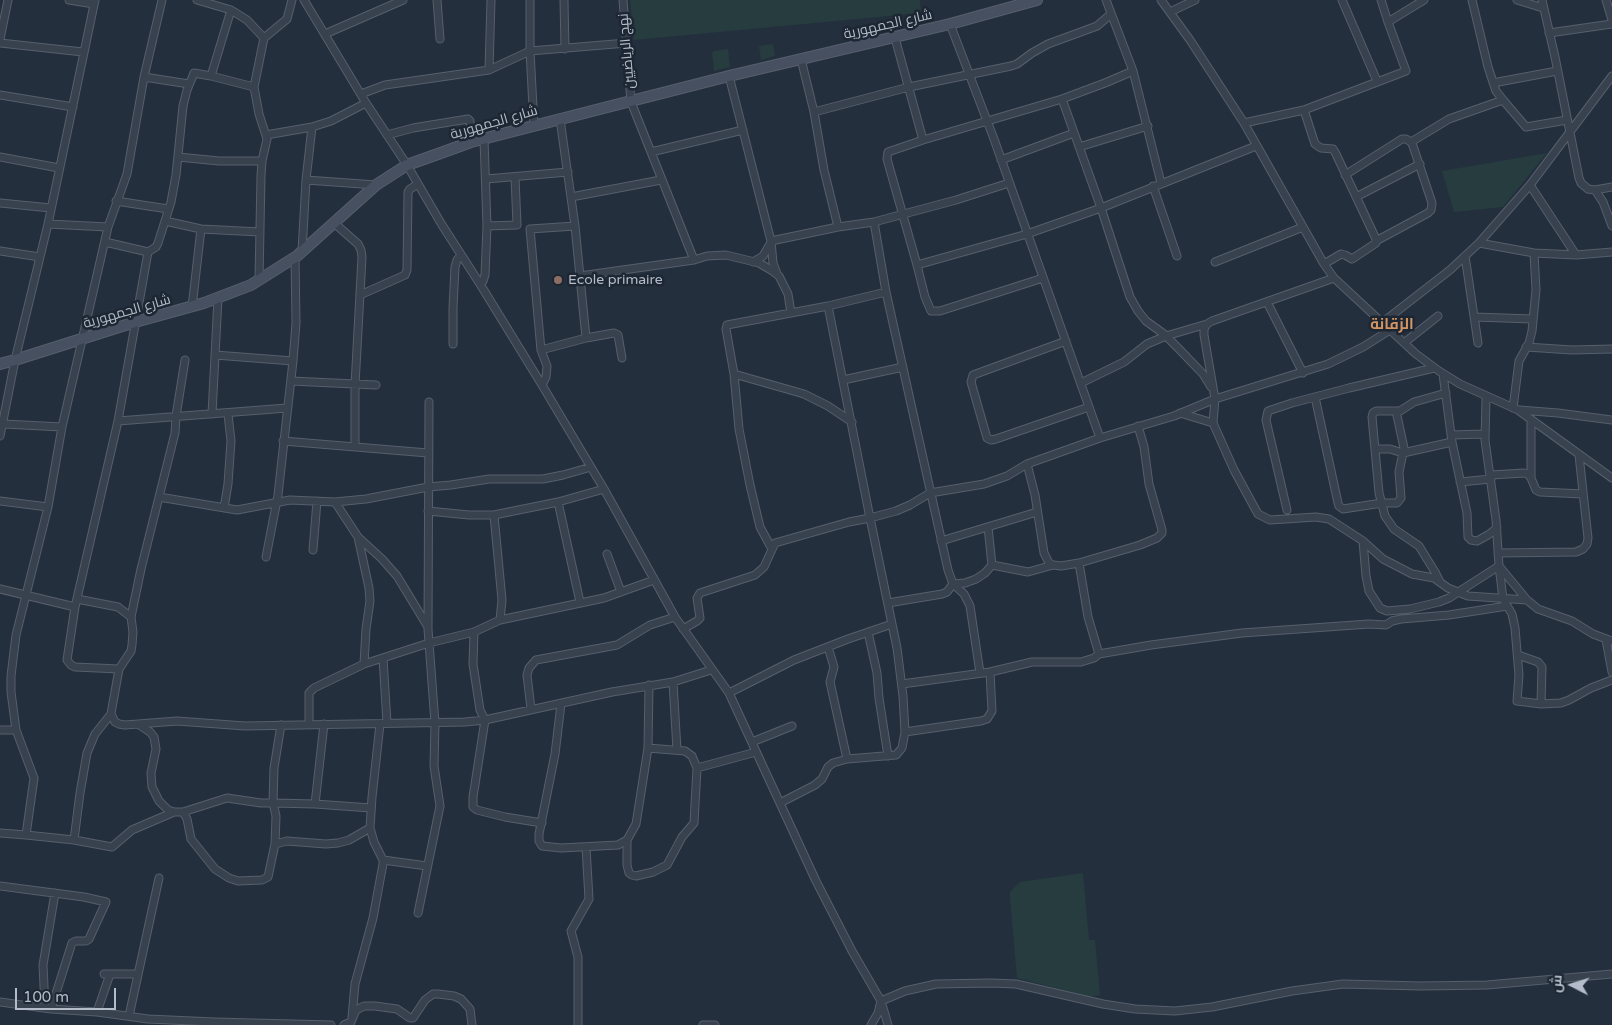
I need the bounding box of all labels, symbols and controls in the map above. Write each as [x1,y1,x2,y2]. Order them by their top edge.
street label: شارع الجمهورية [842,7,934,43]
street label: نهج الرياضيين [615,13,639,89]
street label: شارع الجمهورية [448,102,540,144]
place label: Ecole primaire [568,272,663,288]
marker: Ecole primaire [552,274,564,286]
street label: شارع الجمهورية [81,291,173,333]
district label: الزقانة [1370,316,1414,334]
north arrow [1547,960,1597,1010]
text: ش [1547,974,1566,993]
scale bar [18,978,119,1010]
text: 100 m [23,988,69,1006]

